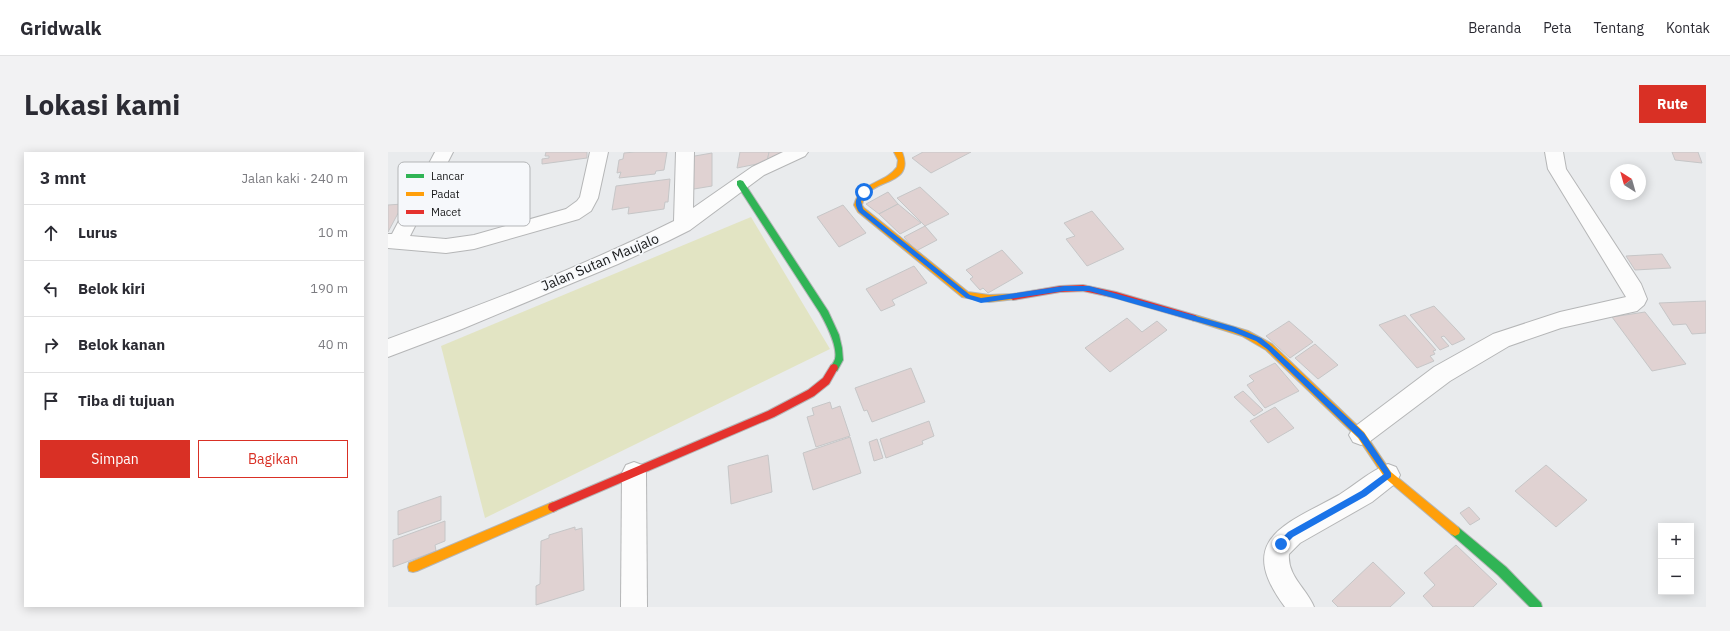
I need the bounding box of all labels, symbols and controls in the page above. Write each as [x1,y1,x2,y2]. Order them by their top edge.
text: Gridwalk [20,16,102,40]
text: Beranda [1468,19,1521,37]
text: Peta [1543,19,1571,37]
text: Tentang [1593,19,1644,37]
text: Kontak [1666,19,1710,37]
button: Rute [1639,85,1706,123]
text: Lokasi kami [24,86,180,123]
legend [398,162,530,226]
north arrow [1610,164,1646,200]
text: 3 mnt [40,167,86,189]
text: Lancar [431,169,464,183]
text: Jalan kaki · 240 m [241,170,348,187]
route start [855,183,873,201]
text: Padat [431,187,460,201]
text: Macet [431,205,461,219]
icon: ahead [40,222,62,244]
text: Lurus [78,223,117,242]
text: 10 m [318,224,348,241]
street label: Jalan Sutan Maujalo [538,229,662,295]
icon: left [40,278,62,300]
text: Belok kiri [78,279,145,298]
text: 190 m [310,280,348,297]
icon: right [40,334,62,356]
text: Belok kanan [78,335,165,354]
text: 40 m [318,336,348,353]
icon: arrive [40,390,62,412]
text: Tiba di tujuan [78,391,175,410]
button: Simpan [40,440,190,478]
button: Bagikan [198,440,348,478]
map controls [1658,523,1694,595]
button: + [1658,523,1694,559]
route end [1272,535,1290,553]
button: − [1658,559,1694,595]

